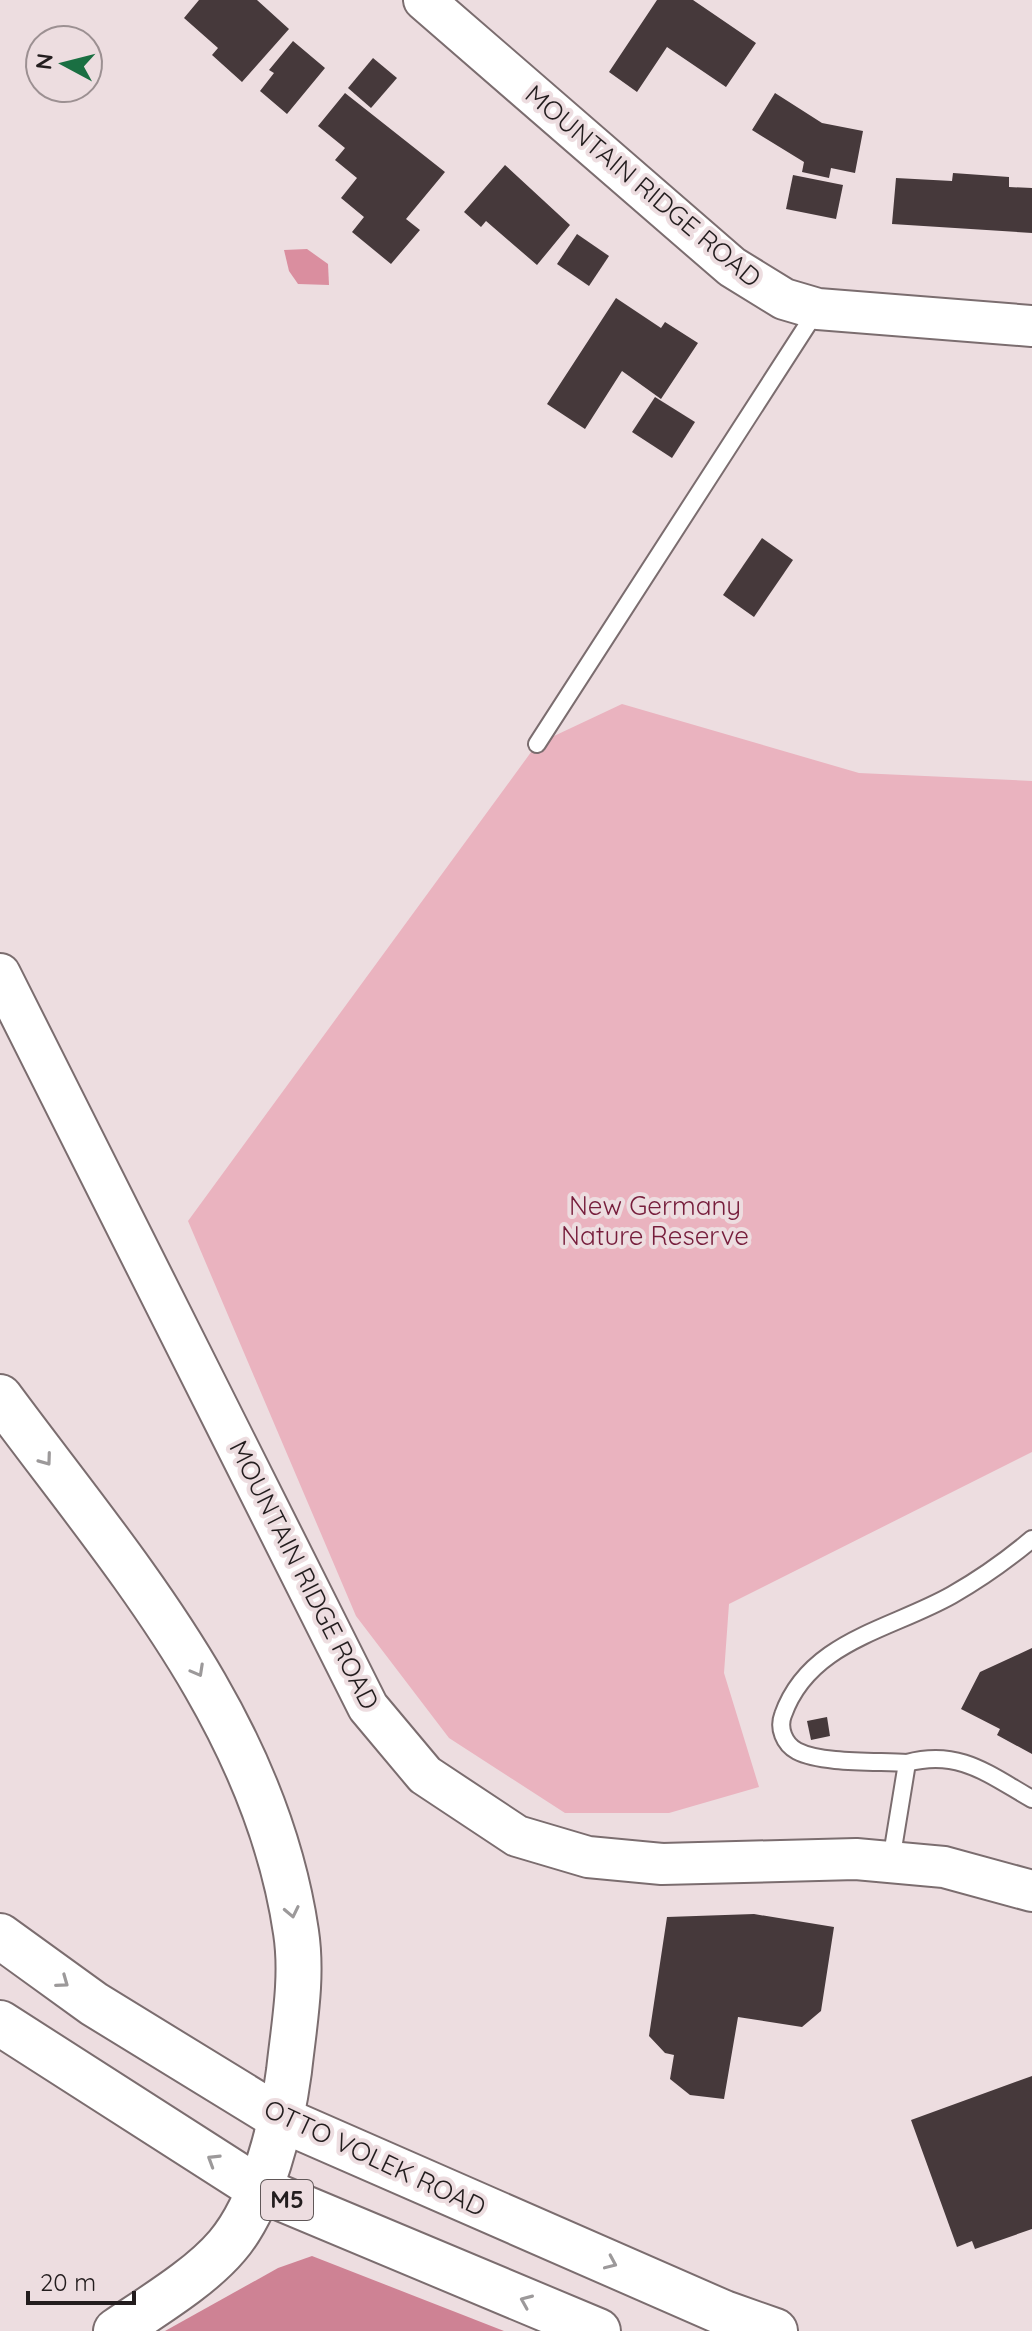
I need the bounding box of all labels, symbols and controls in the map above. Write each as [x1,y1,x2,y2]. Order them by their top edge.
north arrow [24,24,104,104]
text: N [29,52,59,71]
street label: MOUNTAIN RIDGE ROAD [519,77,768,294]
park label: New Germany Nature Reserve [561,1189,749,1252]
street label: MOUNTAIN RIDGE ROAD [222,1435,387,1715]
one-way arrow [37,1451,51,1466]
one-way arrow [188,1662,204,1677]
one-way arrow [283,1905,300,1918]
one-way arrow [55,1972,69,1987]
street label: OTTO VOLEK ROAD [259,2092,491,2223]
one-way arrow [207,2154,222,2169]
road number: M5 [261,2180,313,2220]
one-way arrow [602,2254,617,2270]
scale bar [28,2255,134,2305]
text: 20 m [40,2267,96,2297]
one-way arrow [520,2294,534,2310]

